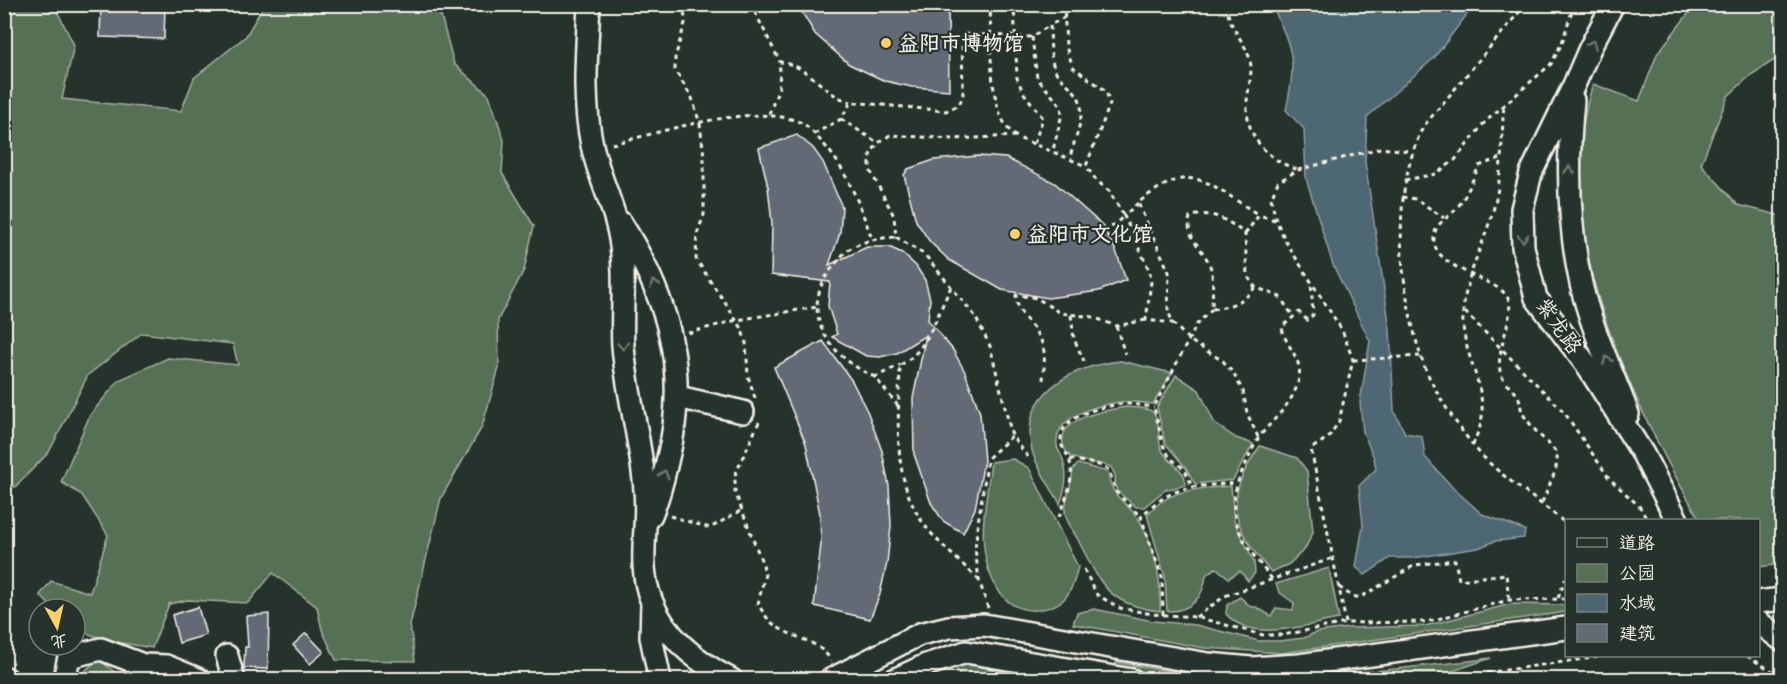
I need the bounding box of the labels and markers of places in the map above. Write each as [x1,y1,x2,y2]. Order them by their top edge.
place label: 益阳市博物馆 [898,30,1024,58]
marker: 益阳市博物馆 [879,36,893,50]
place label: 益阳市文化馆 [1027,221,1153,249]
marker: 益阳市文化馆 [1008,227,1022,241]

